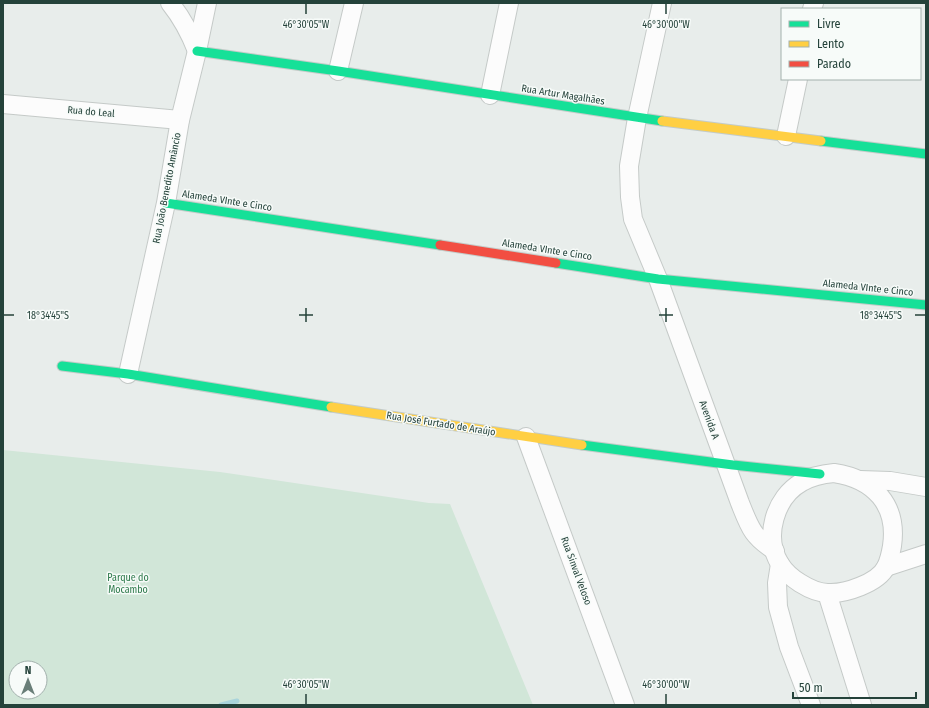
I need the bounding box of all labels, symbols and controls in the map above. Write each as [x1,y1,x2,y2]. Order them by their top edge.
legend [781,8,921,80]
text: Livre [817,17,841,31]
text: 46°30'05"W [283,19,330,31]
text: 46°30'00"W [642,19,690,31]
text: Lento [817,37,844,51]
text: Parado [817,57,851,71]
street label: Rua Artur Magalhães [520,82,606,108]
street label: Rua do Leal [67,104,115,120]
street label: Rua João Benedito Amâncio [150,132,184,244]
street label: Alameda VInte e Cinco [181,188,273,214]
street label: Alameda VInte e Cinco [501,237,593,263]
street label: Alameda VInte e Cinco [822,277,914,299]
text: 18°34'45"S [27,310,69,322]
text: 18°34'45"S [860,310,902,322]
street label: Avenida A [696,399,722,442]
street label: Rua José Furtado de Araújo [386,408,497,439]
street label: Rua Sinval Veloso [558,535,594,607]
park label: Parque do Mocambo [107,572,149,596]
north arrow [8,660,48,700]
text: N [25,664,31,677]
scale bar [793,674,916,700]
text: 46°30'05"W [283,679,330,691]
text: 46°30'00"W [642,679,690,691]
text: 50 m [799,681,823,695]

